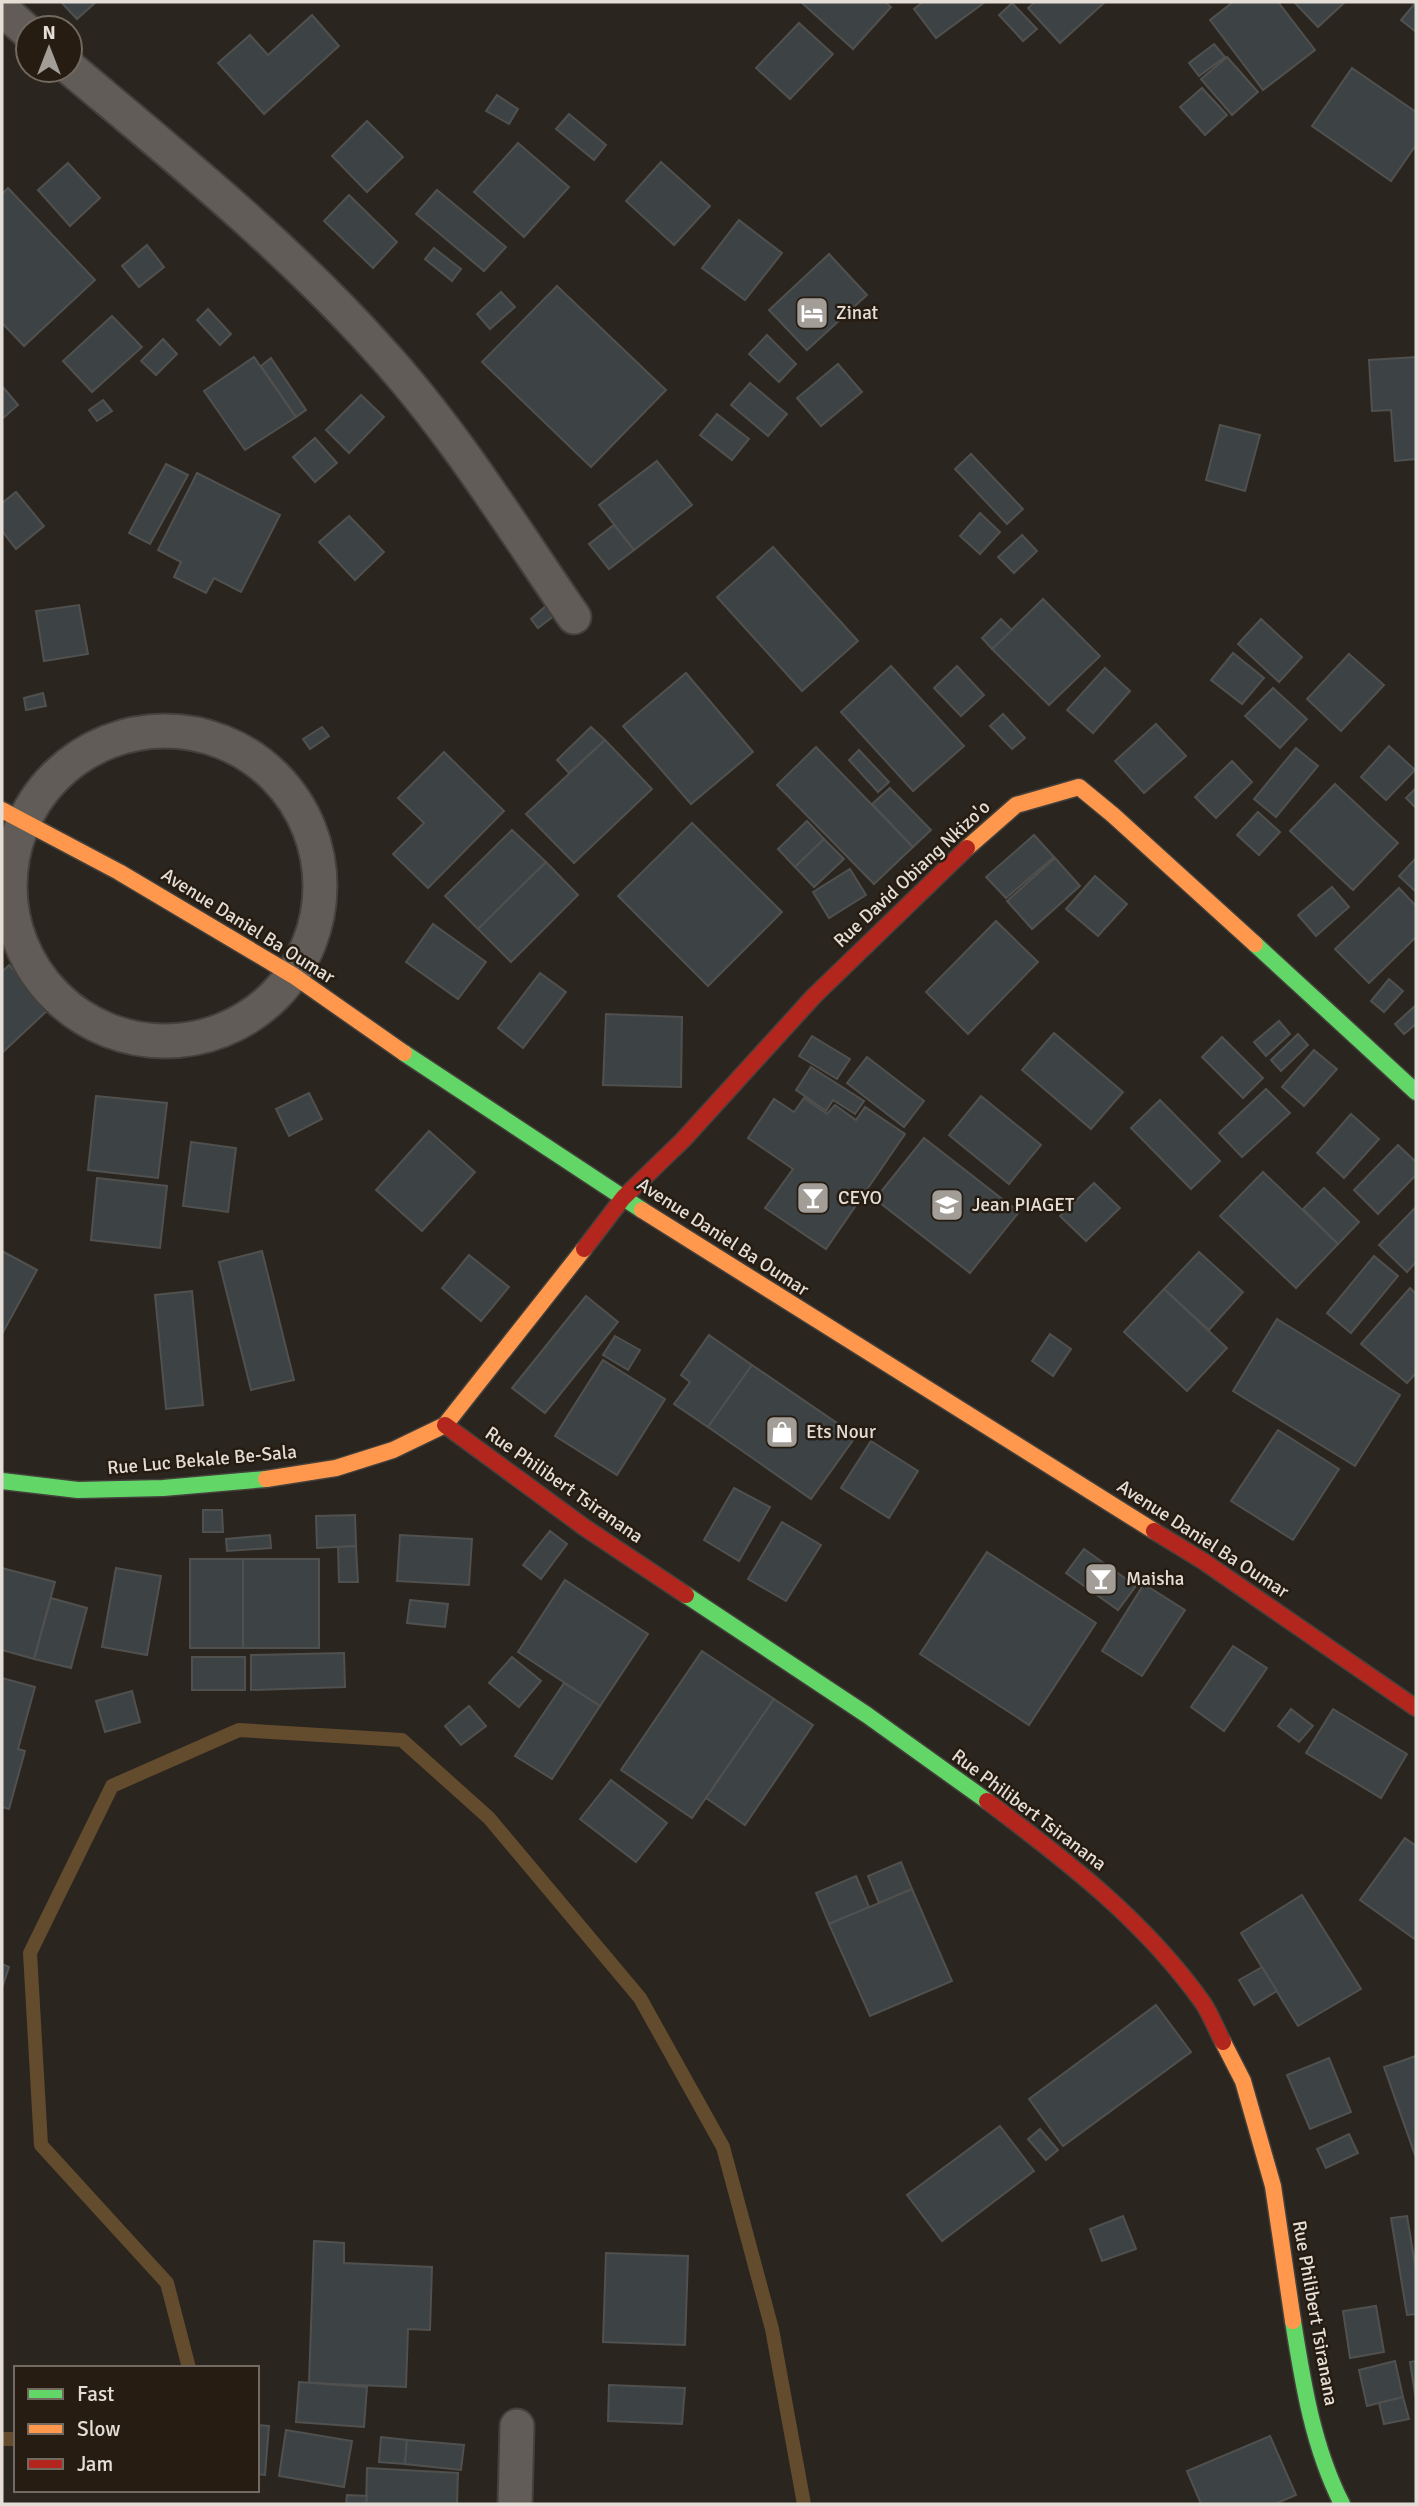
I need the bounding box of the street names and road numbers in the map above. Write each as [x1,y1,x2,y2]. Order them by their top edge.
street label: Rue David Obiang Nkizo'o [829,795,995,953]
street label: Avenue Daniel Ba Oumar [157,863,339,989]
street label: Avenue Daniel Ba Oumar [633,1172,813,1302]
street label: Rue Philibert Tsiranana [480,1421,648,1549]
street label: Rue Luc Bekale Be-Sala [106,1440,298,1480]
street label: Avenue Daniel Ba Oumar [1113,1474,1293,1604]
street label: Rue Philibert Tsiranana [947,1744,1111,1876]
street label: Rue Philibert Tsiranana [1287,2219,1343,2407]

